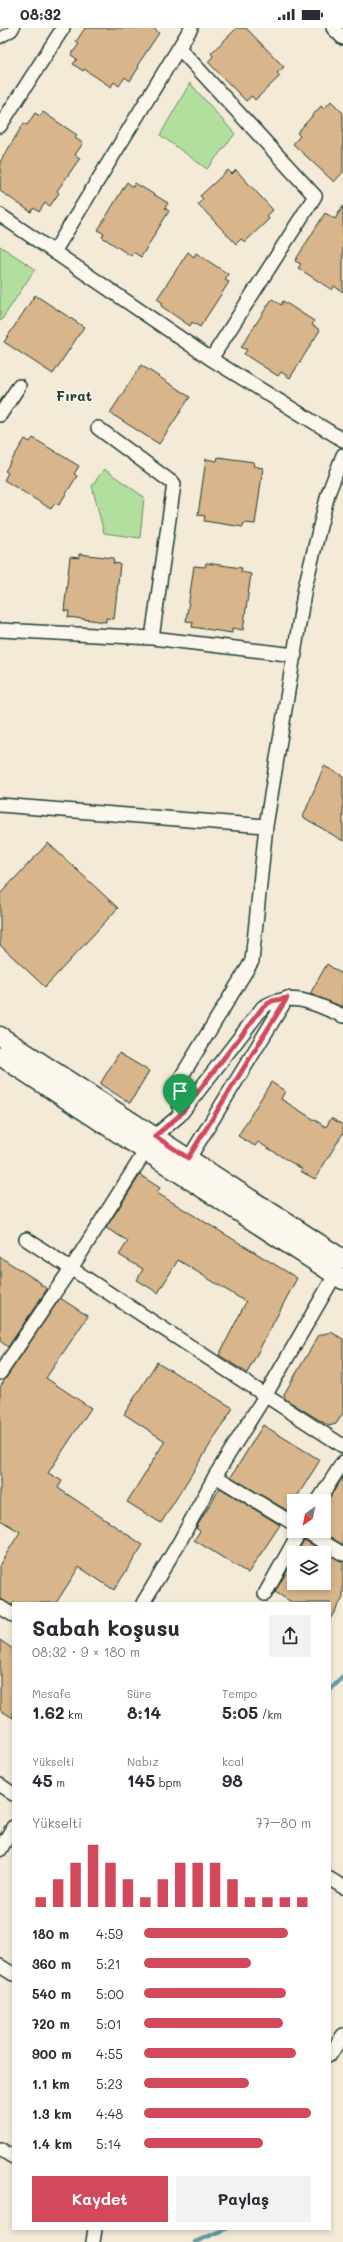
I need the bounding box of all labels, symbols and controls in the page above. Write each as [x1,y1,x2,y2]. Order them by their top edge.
text: 08:32 [20,4,61,24]
district label: Fırat [56,386,92,405]
pin [163,1074,197,1115]
icon: arrive [169,1080,191,1102]
north arrow [287,1494,331,1538]
map controls [287,1494,331,1590]
button: layers [287,1546,331,1590]
text: Sabah koşusu [32,1613,180,1642]
button: share [269,1615,311,1657]
text: 08:32 · 9 × 180 m [32,1643,140,1660]
text: Mesafe [32,1686,71,1701]
text: Süre [127,1686,152,1701]
text: Tempo [222,1686,257,1701]
text: 1.62 [32,1701,65,1723]
text: 8:14 [127,1701,161,1723]
text: 5:05 [222,1701,258,1723]
text: km [65,1707,83,1722]
text: /km [258,1707,282,1722]
text: Yükselti [32,1754,74,1769]
text: Nabız [127,1754,159,1769]
text: kcal [222,1754,244,1769]
text: 45 [32,1769,53,1791]
text: 145 [127,1769,155,1791]
text: 98 [222,1769,243,1791]
text: m [53,1775,65,1790]
text: bpm [155,1775,181,1790]
text: Yükselti [32,1814,82,1831]
text: 77–80 m [255,1814,311,1831]
text: 180 m [32,1925,69,1942]
text: 4:59 [96,1925,123,1942]
text: 360 m [32,1955,71,1972]
text: 5:21 [96,1955,121,1972]
text: 540 m [32,1985,71,2002]
text: 5:00 [96,1985,124,2002]
text: 720 m [32,2015,70,2032]
text: 5:01 [96,2015,121,2032]
text: 900 m [32,2045,72,2062]
text: 4:55 [96,2045,123,2062]
text: 1.1 km [32,2075,70,2092]
text: 5:23 [96,2075,122,2092]
text: 1.3 km [32,2105,72,2122]
text: 4:48 [96,2105,123,2122]
text: 1.4 km [32,2135,72,2152]
text: 5:14 [96,2135,121,2152]
button: Kaydet [32,2176,168,2222]
button: Paylaş [176,2176,311,2222]

